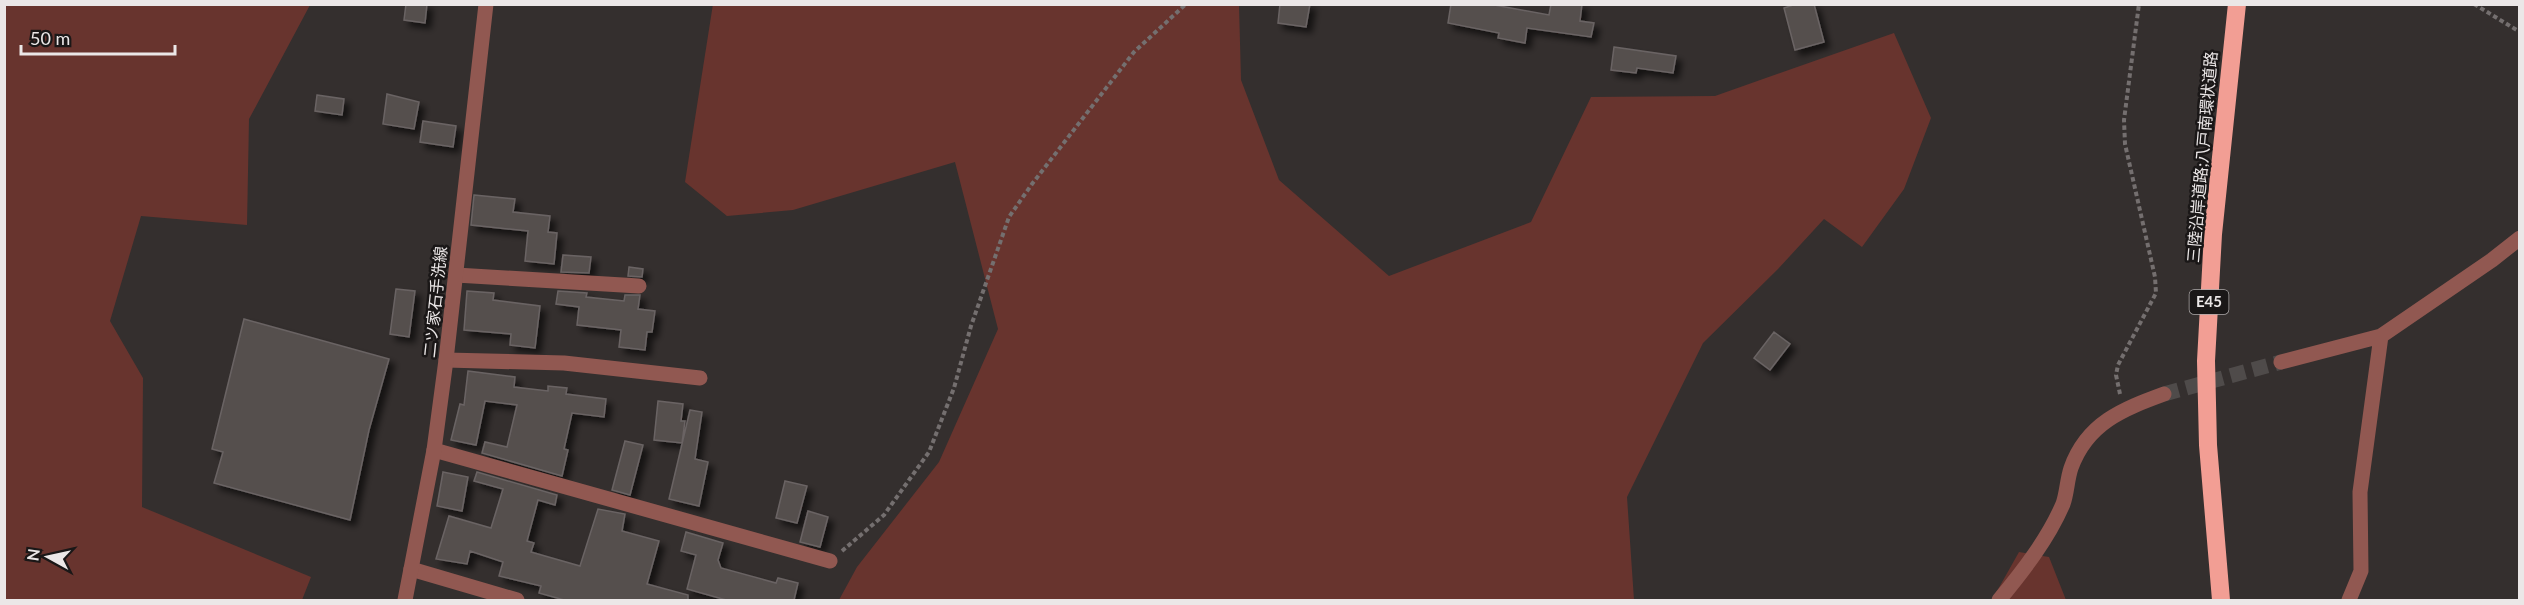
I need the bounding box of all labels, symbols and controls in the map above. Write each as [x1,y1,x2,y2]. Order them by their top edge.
scale bar [21,18,176,56]
text: 50 m [30,27,70,49]
street label: 三陸沿岸道路;八戸南環状道路 [2183,50,2220,263]
street label: 二ツ家石手洗線 [419,245,450,359]
road number: E45 [2190,290,2228,314]
north arrow [18,527,78,587]
text: N [22,547,43,562]

